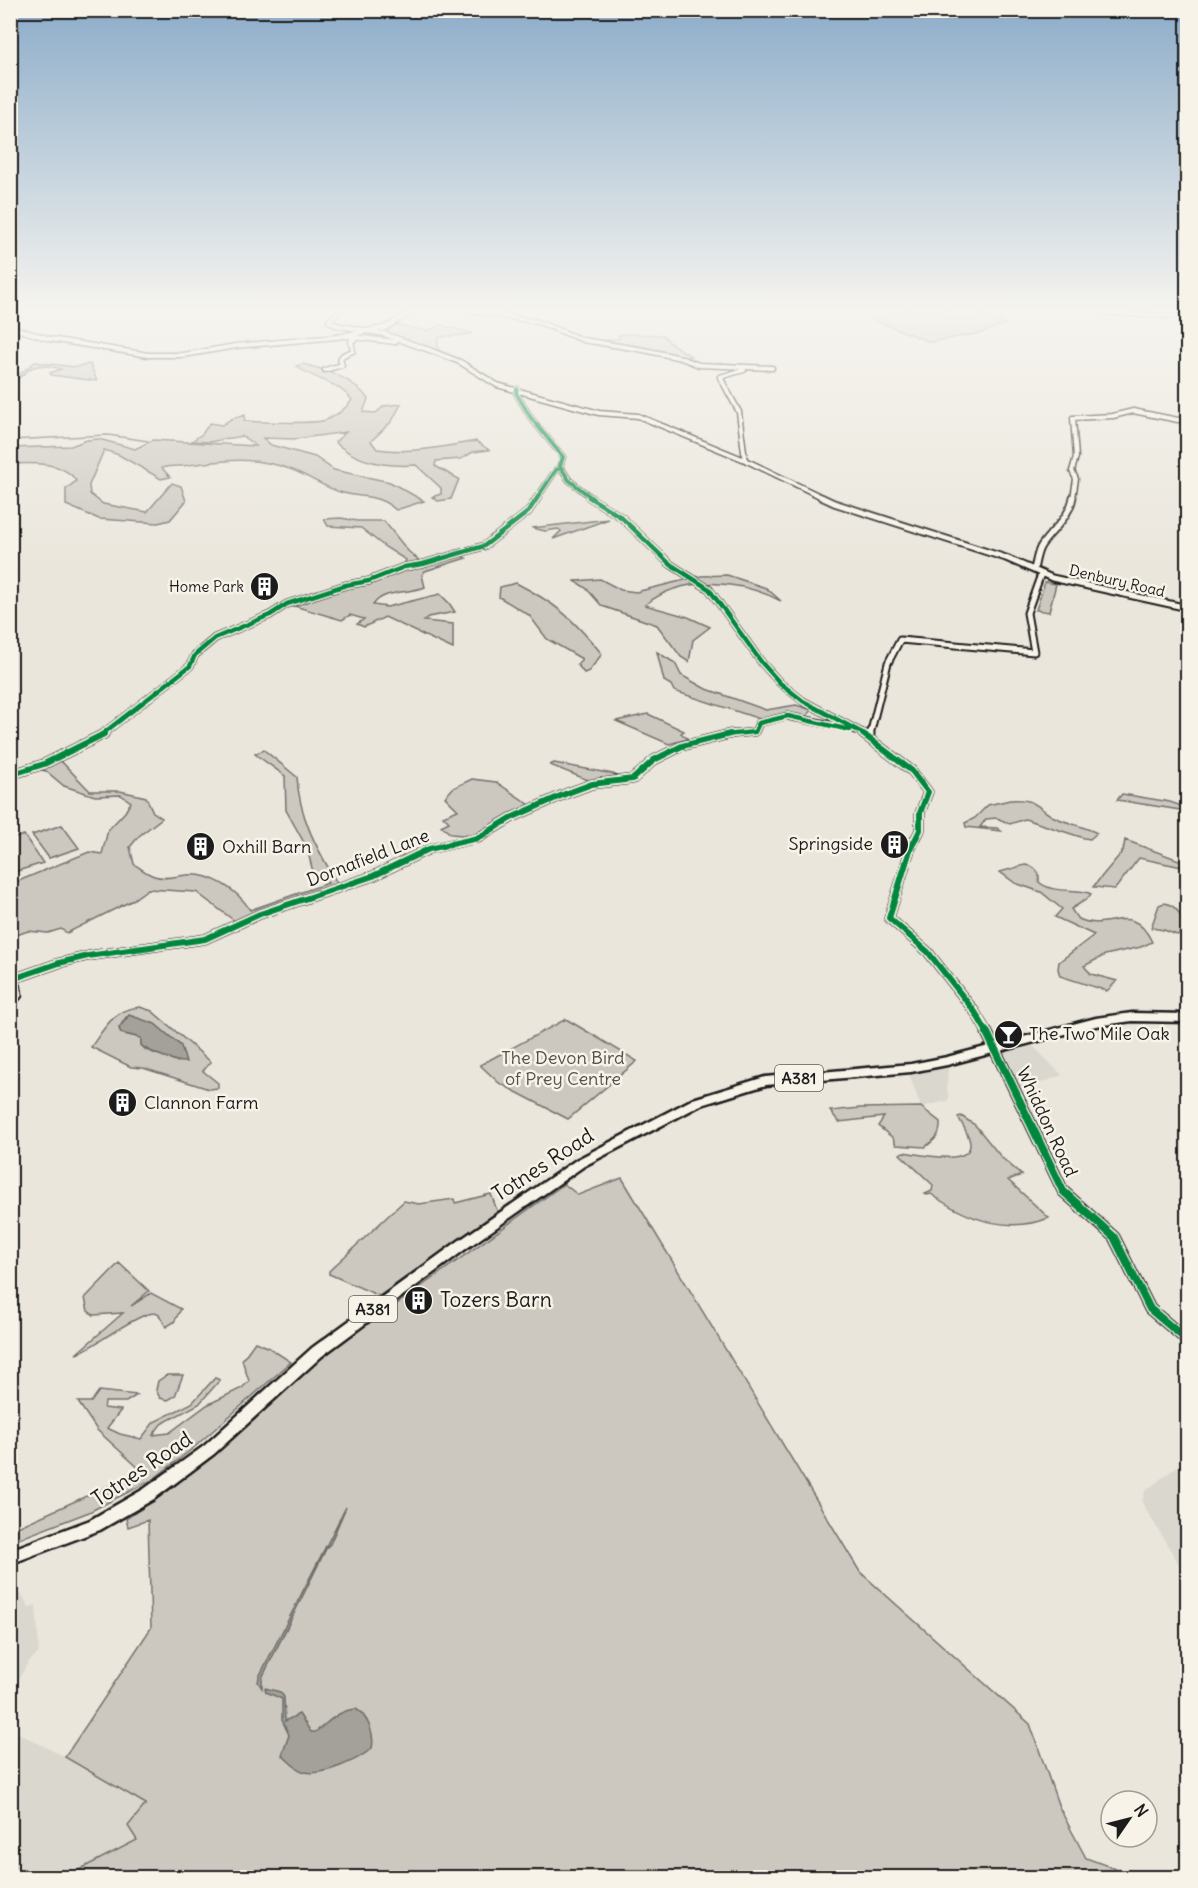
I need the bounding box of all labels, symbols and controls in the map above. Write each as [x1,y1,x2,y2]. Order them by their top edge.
street label: Denbury Road [1067,560,1167,601]
building icon: Home Park [249,571,281,603]
place label: Home Park [169,577,244,596]
street label: Dornafield Lane [303,824,432,891]
building icon: Springside [878,828,910,860]
building icon: Oxhill Barn [185,831,217,863]
place label: Springside [788,832,873,855]
place label: Oxhill Barn [222,835,311,858]
bar icon: The Two Mile Oak [992,1018,1024,1050]
place label: The Two Mile Oak [1029,1022,1170,1045]
park label: The Devon Bird of Prey Centre [501,1046,625,1090]
street label: Whiddon Road [1012,1063,1083,1181]
road number: A381 [775,1065,823,1091]
building icon: Clannon Farm [107,1087,139,1119]
place label: Clannon Farm [144,1091,259,1114]
street label: Totnes Road [487,1122,599,1207]
building icon: Tozers Barn [403,1284,435,1316]
place label: Tozers Barn [440,1286,552,1313]
road number: A381 [349,1296,397,1322]
street label: Totnes Road [86,1425,197,1512]
north arrow [1099,1789,1159,1849]
text: N [1130,1800,1153,1821]

